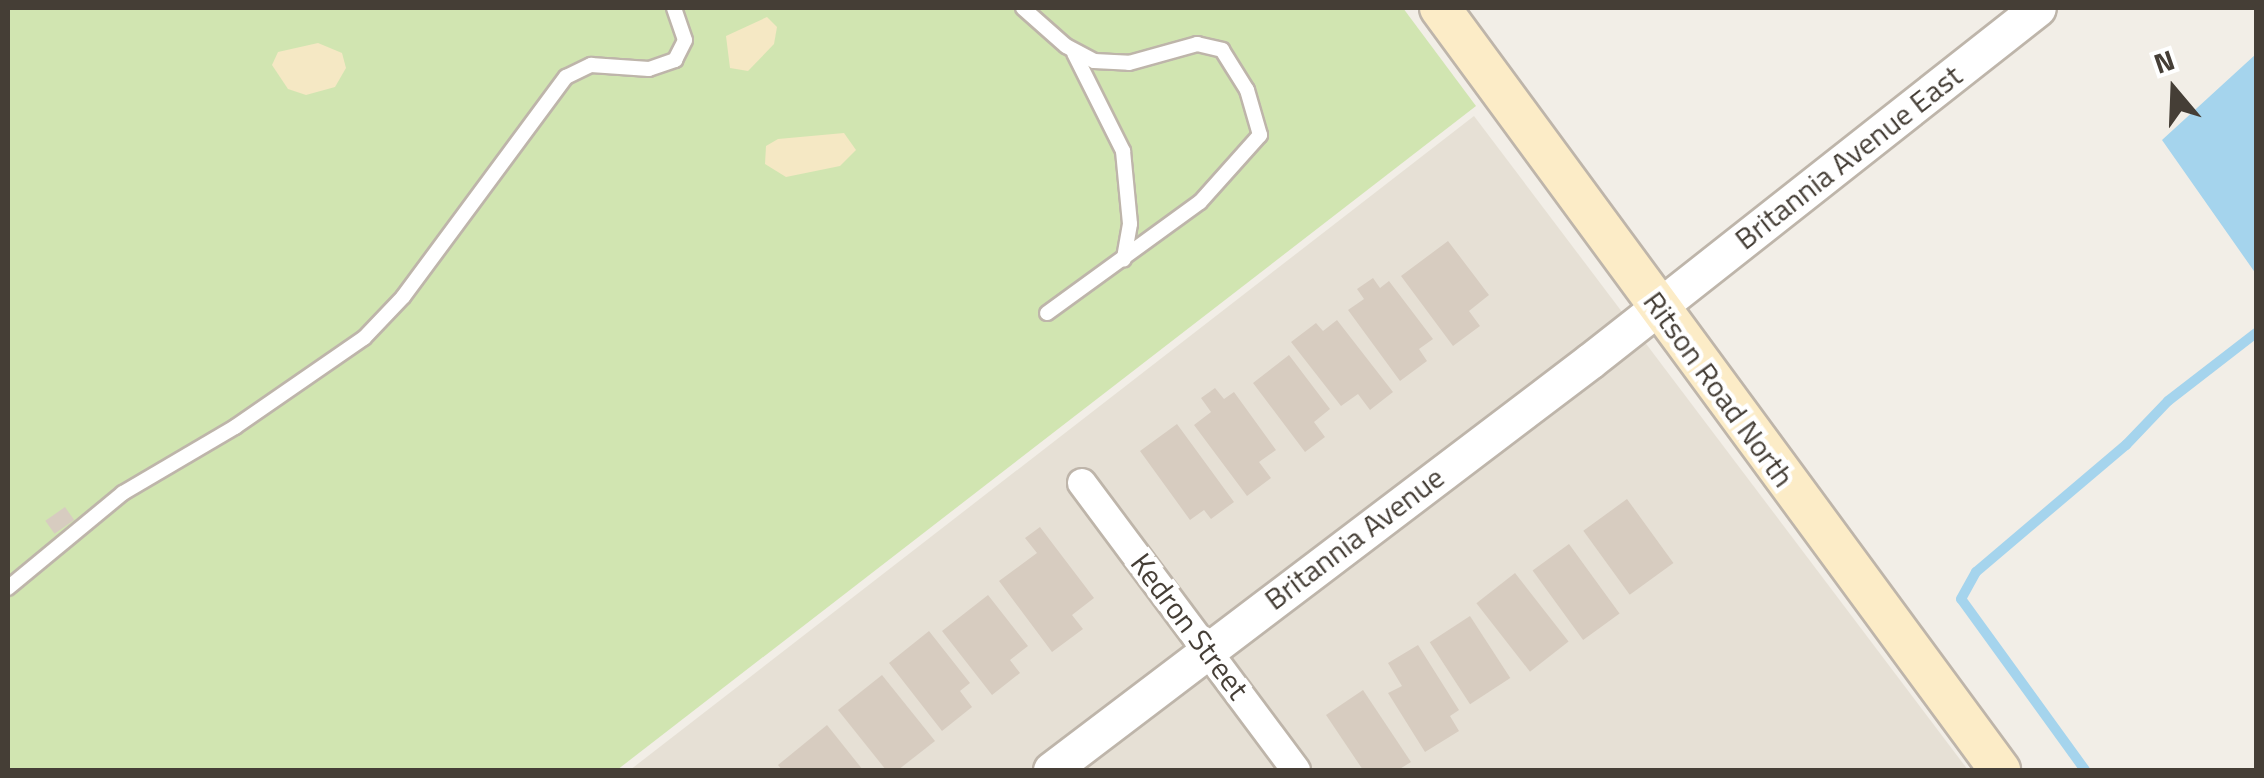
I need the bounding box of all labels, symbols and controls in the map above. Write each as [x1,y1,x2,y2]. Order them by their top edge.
text: N [2148,38,2180,85]
north arrow [2124,40,2224,140]
street label: Britannia Avenue East [1727,57,1969,257]
street label: Ritson Road North [1636,284,1802,494]
street label: Britannia Avenue [1257,459,1451,617]
street label: Kedron Street [1123,546,1257,706]

